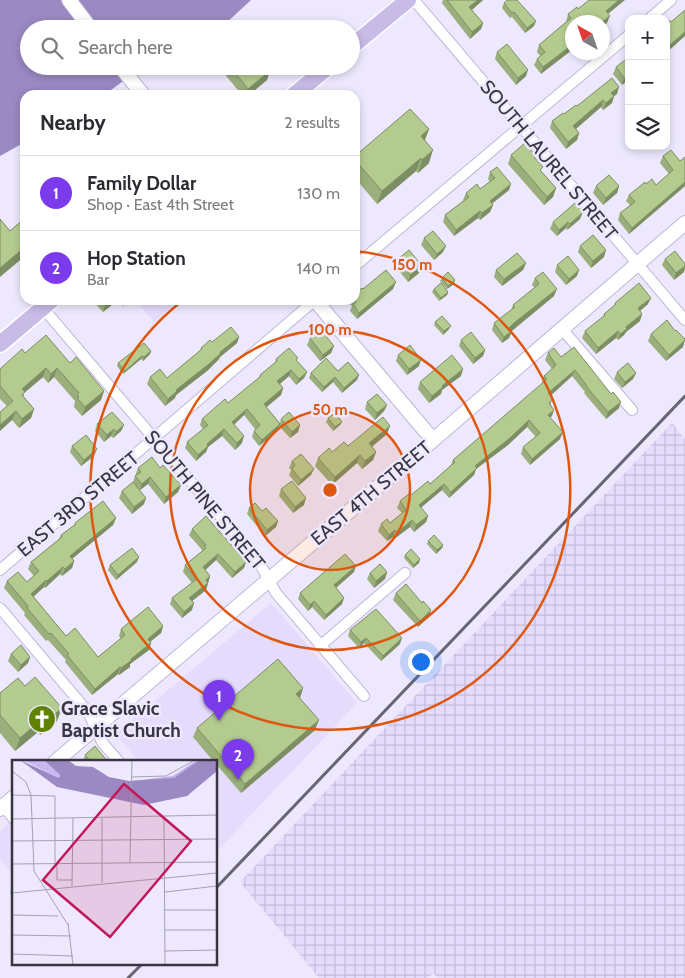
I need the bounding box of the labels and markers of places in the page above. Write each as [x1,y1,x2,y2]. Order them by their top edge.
centre of rings [321,481,339,499]
pin: 1 [203,680,235,721]
place label: Grace Slavic Baptist Church [61,697,181,742]
church icon: Grace Slavic Baptist Church [27,704,57,734]
pin: 2 [222,739,254,780]

